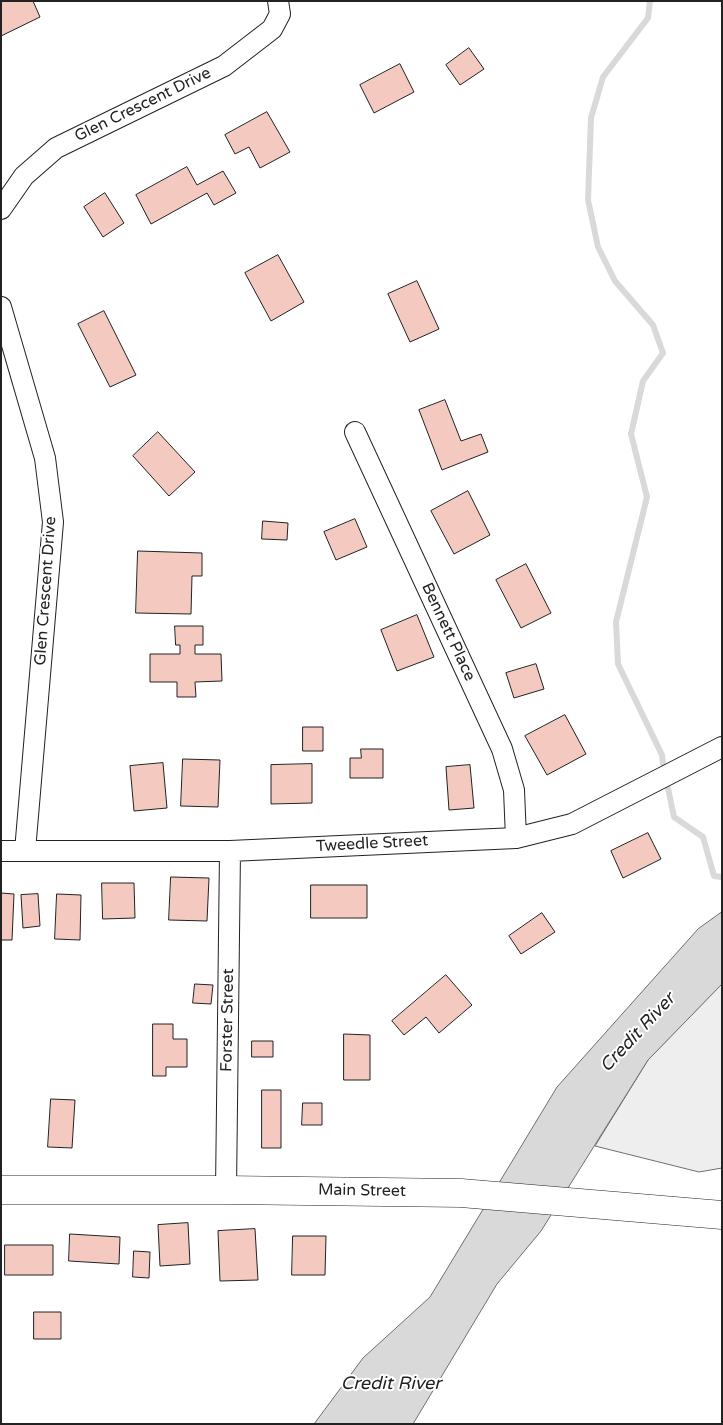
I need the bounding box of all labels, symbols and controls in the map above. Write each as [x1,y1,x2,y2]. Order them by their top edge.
street label: Glen Crescent Drive [72,64,214,146]
street label: Glen Crescent Drive [31,516,61,666]
street label: Bennett Place [417,580,479,684]
street label: Tweedle Street [315,831,429,857]
street label: Forster Street [217,968,239,1072]
water label: Credit River [596,989,680,1077]
street label: Main Street [318,1181,406,1201]
water label: Credit River [341,1373,441,1395]

